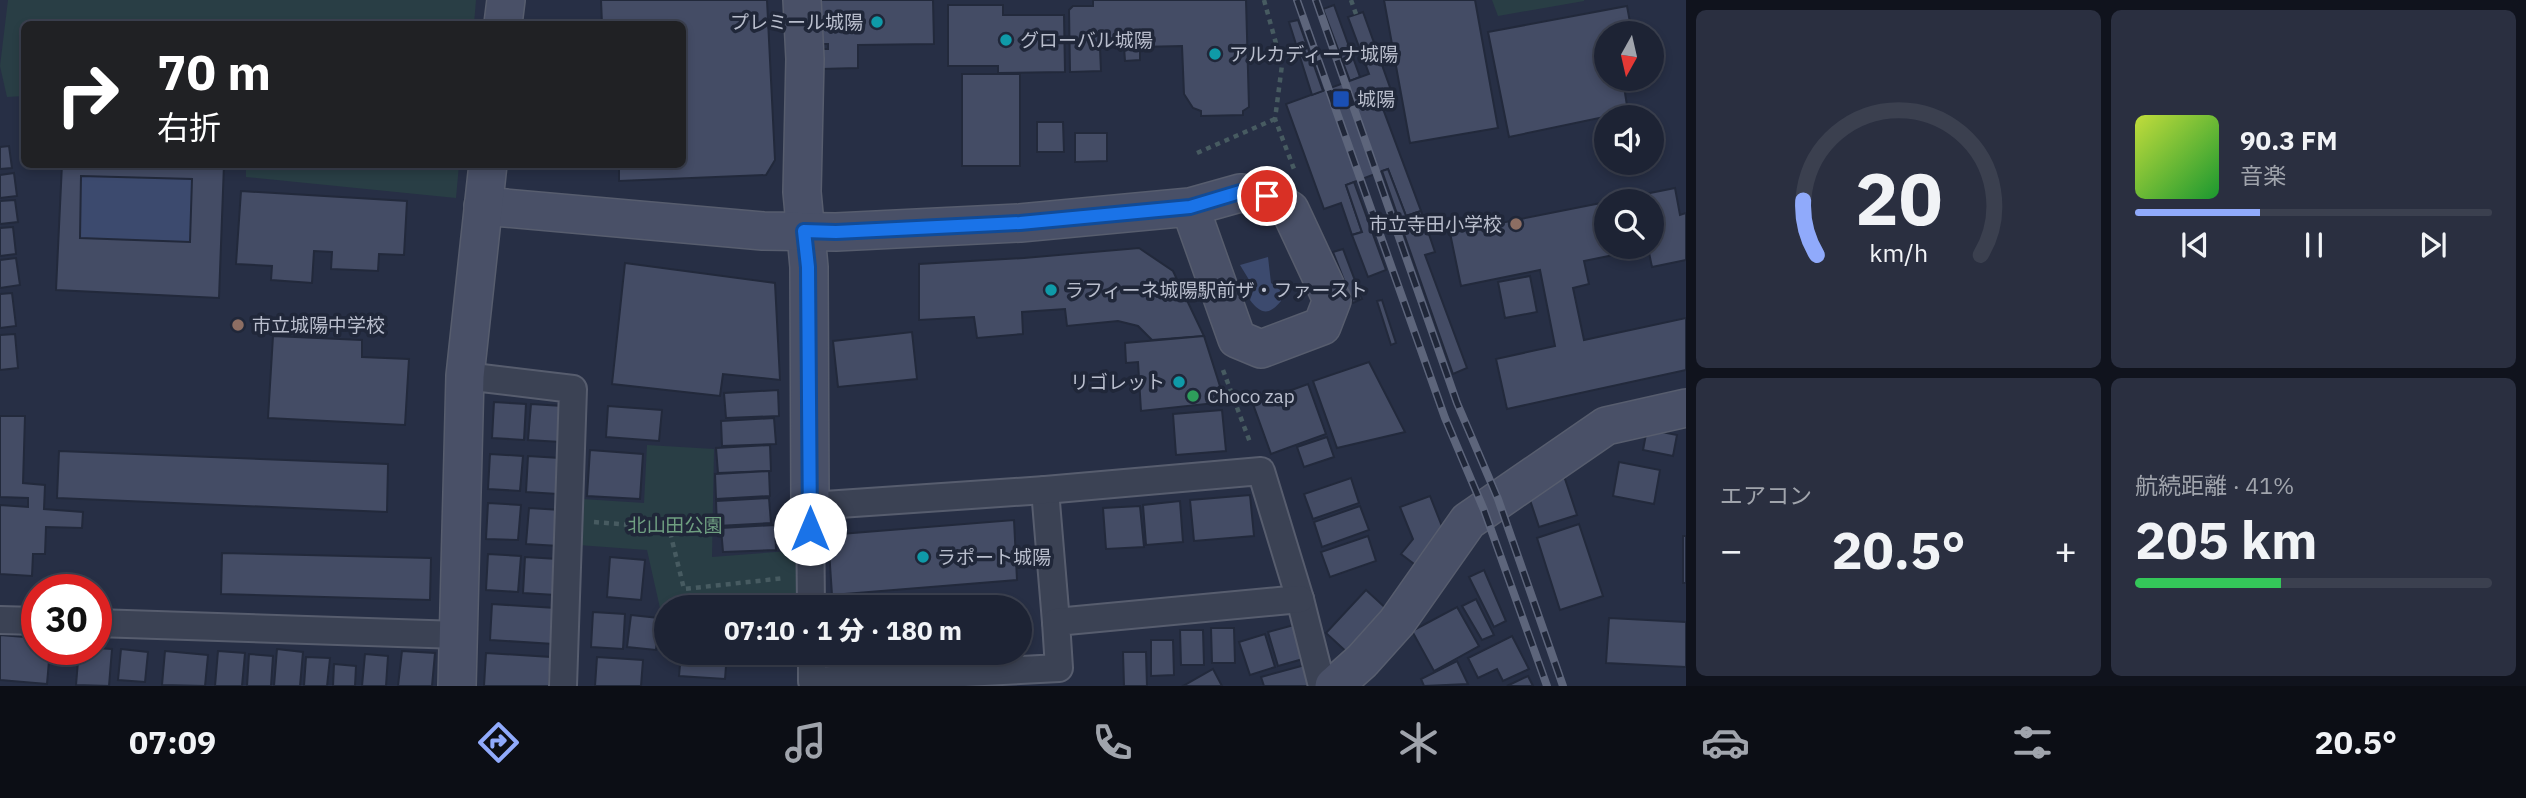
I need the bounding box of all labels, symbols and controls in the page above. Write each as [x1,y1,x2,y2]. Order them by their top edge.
place label: プレミール城陽 [730,10,863,34]
marker: プレミール城陽 [869,14,885,30]
north arrow [1594,21,1664,91]
map controls [1594,21,1664,259]
place label: グローバル城陽 [1020,28,1153,52]
marker: グローバル城陽 [998,32,1014,48]
text: 70 m [157,40,271,103]
place label: アルカディーナ城陽 [1229,42,1398,66]
marker: アルカディーナ城陽 [1207,46,1223,62]
icon: right [42,49,133,140]
place label: 城陽 [1357,87,1395,111]
marker: 城陽 [1331,89,1351,109]
button: sound [1594,105,1664,175]
text: 右折 [157,106,221,148]
text: 90.3 FM [2240,123,2338,157]
text: 20 [1855,151,1942,246]
text: 音楽 [2240,160,2286,190]
pin [1237,166,1297,226]
icon: arrive [1248,177,1286,215]
button: search [1594,189,1664,259]
place label: 市立寺田小学校 [1369,212,1502,236]
marker: 市立寺田小学校 [1508,216,1524,232]
icon: previous [2176,226,2214,264]
icon: pause [2295,226,2333,264]
icon: next [2414,226,2452,264]
text: km/h [1869,236,1928,269]
place label: ラフィーネ城陽駅前ザ・ファースト [1065,278,1368,302]
marker: ラフィーネ城陽駅前ザ・ファースト [1043,282,1059,298]
place label: 市立城陽中学校 [252,313,385,337]
marker: 市立城陽中学校 [230,317,246,333]
place label: リゴレット [1070,370,1165,394]
marker: リゴレット [1171,374,1187,390]
place label: Choco zap [1207,384,1295,408]
marker: Choco zap [1185,388,1201,404]
text: 航続距離 · 41% [2135,470,2294,500]
text: エアコン [1720,480,1812,510]
position arrow [773,492,847,566]
text: 205 km [2135,506,2317,573]
park label: 北山田公園 [627,513,723,537]
text: 20.5° [1831,516,1966,583]
text: − [1720,525,1743,574]
text: + [2054,525,2077,574]
place label: ラポート城陽 [937,545,1051,569]
marker: ラポート城陽 [915,549,931,565]
speed limit sign: 30 [21,574,112,665]
text: 07:10 · 1 分 · 180 m [724,613,962,647]
icon: directions [474,718,523,767]
icon: music [781,718,830,767]
icon: phone [1088,718,1137,767]
icon: climate [1394,718,1443,767]
icon: car [1701,718,1750,767]
icon: filters [2008,718,2057,767]
text: 07:09 [129,721,216,763]
text: 20.5° [2315,721,2397,763]

